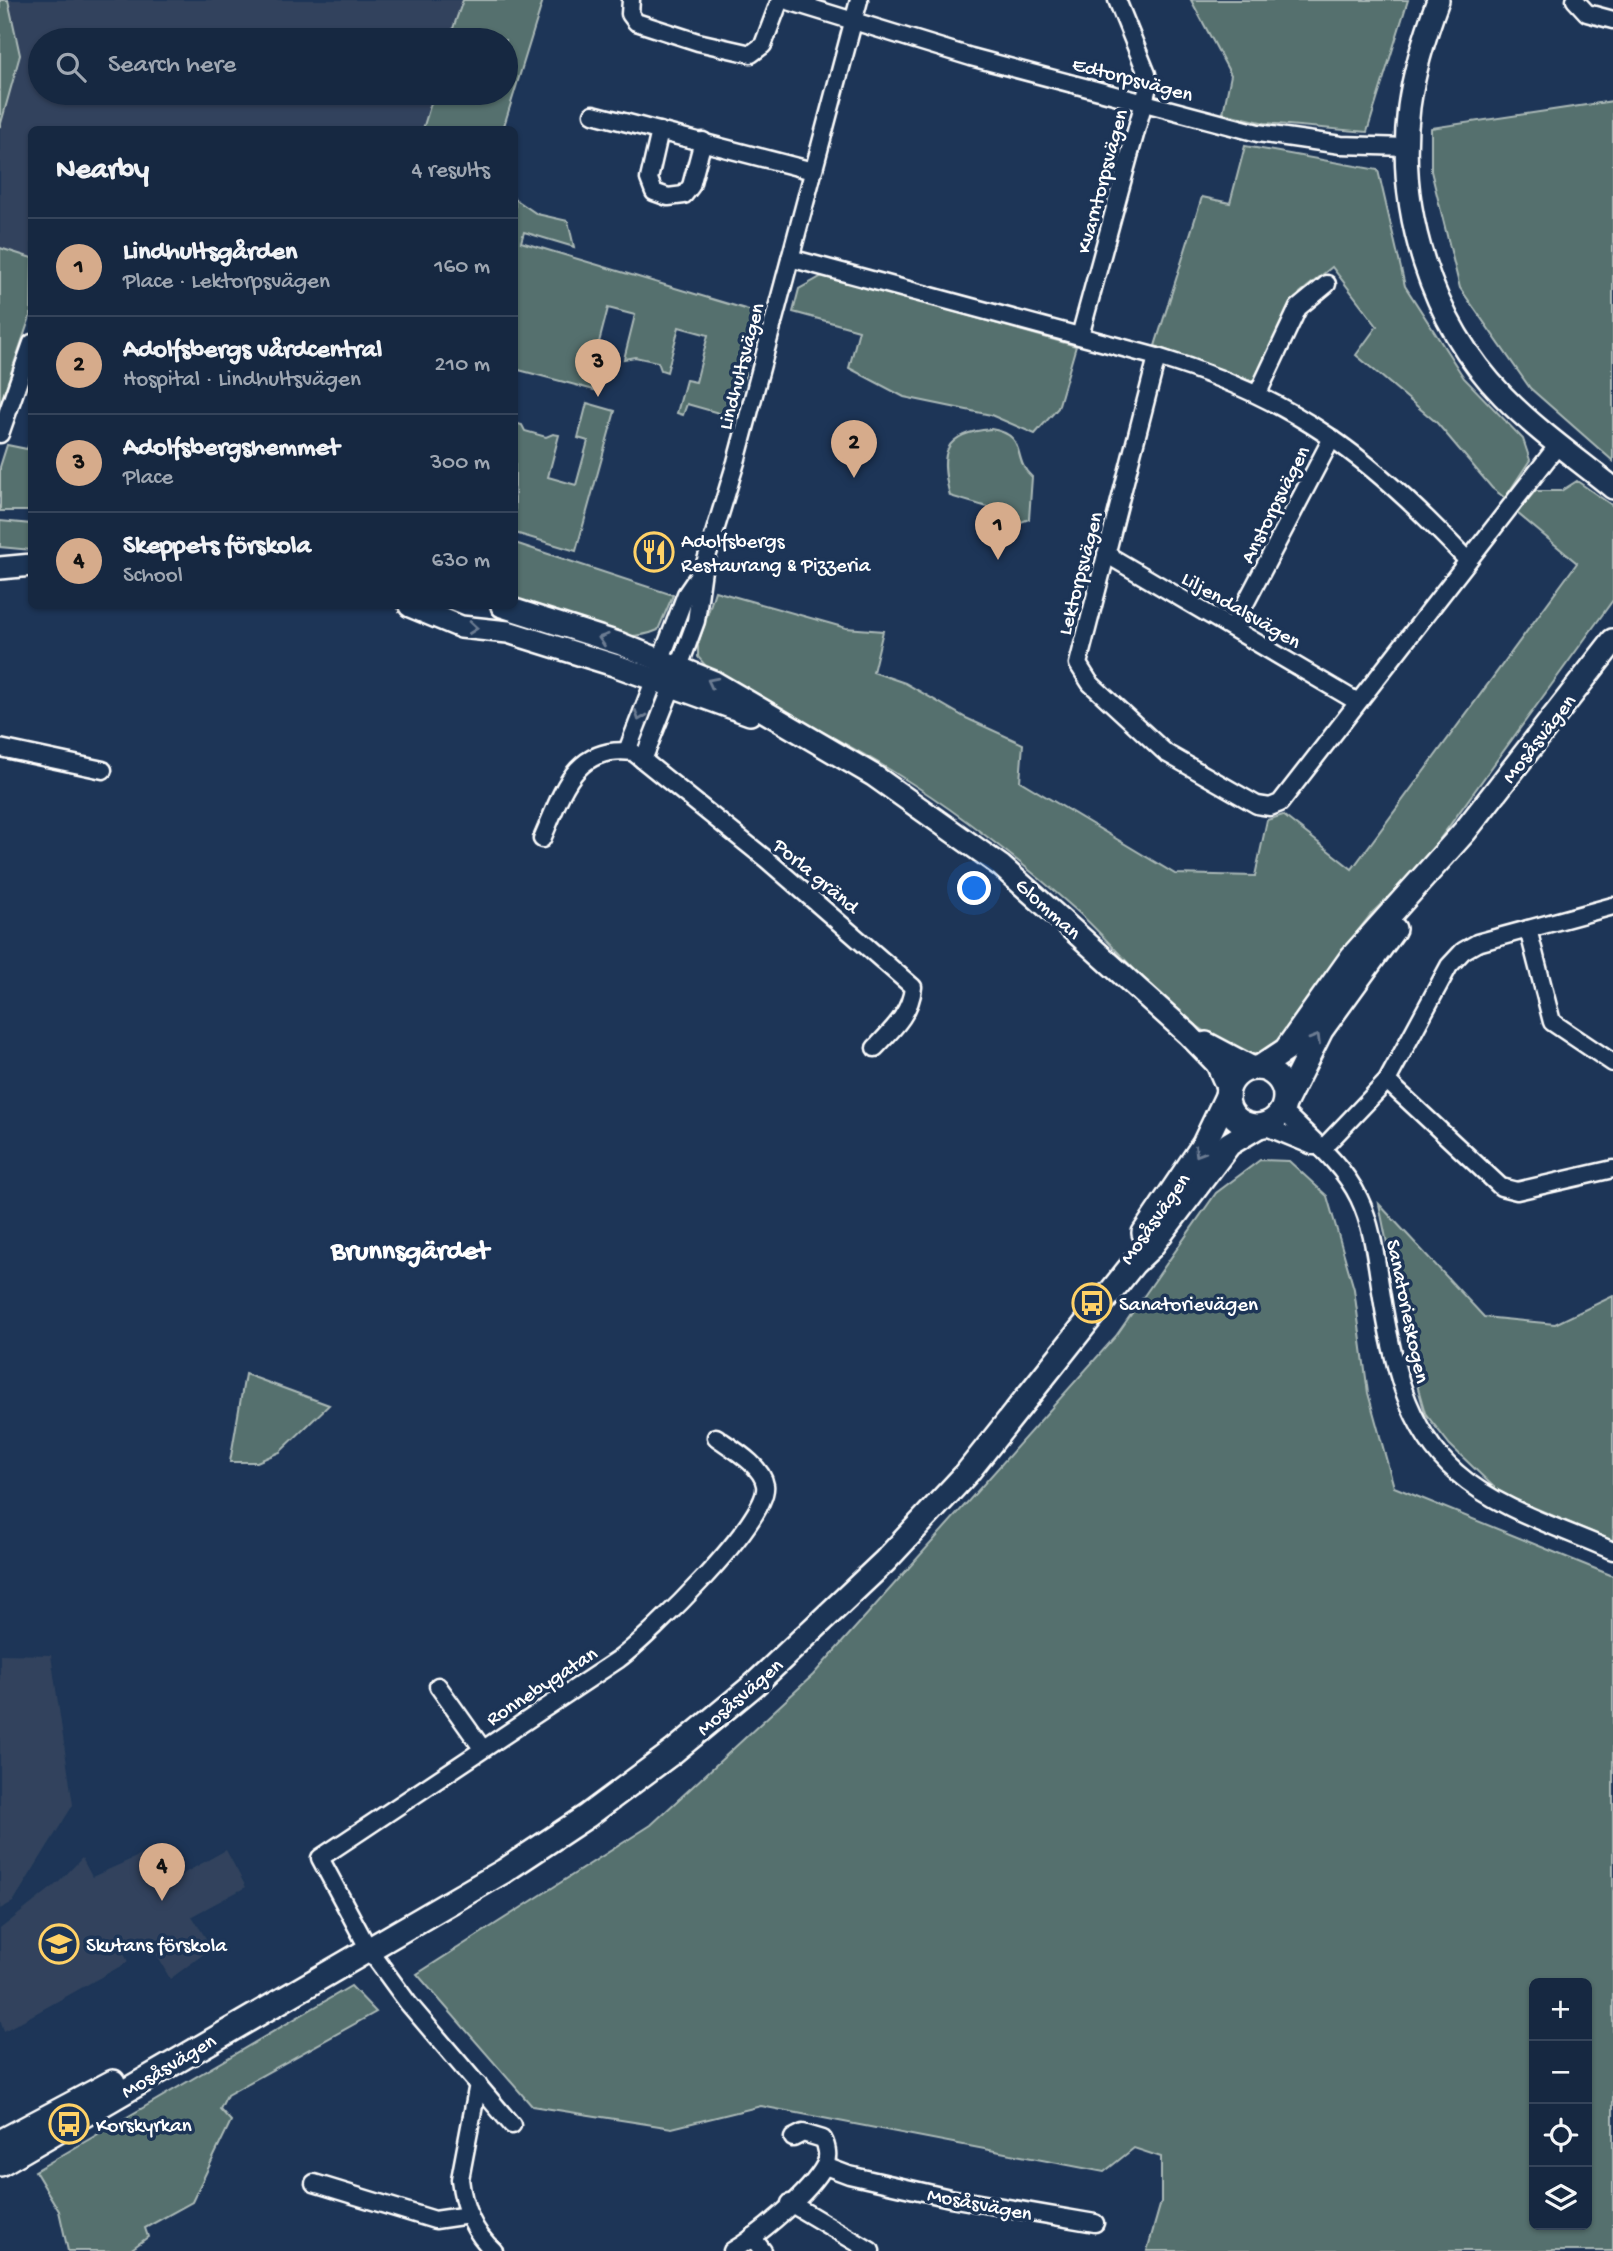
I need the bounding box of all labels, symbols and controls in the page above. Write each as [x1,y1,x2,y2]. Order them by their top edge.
search box [28,28,518,105]
icon: search [52,48,90,86]
text: Search here [108,51,236,82]
street label: Edtorpsvägen [1069,53,1195,110]
street label: Kvarntorpsvägen [1073,107,1136,257]
text: Nearby [56,154,149,189]
text: 4 results [411,158,490,185]
text: Lindhultsgården [123,238,297,269]
text: 1 [74,254,84,281]
text: 160 m [434,254,490,281]
text: Place · Lektorpsvägen [123,269,330,296]
street label: Lindhultsvägen [714,301,772,433]
text: Adolfsbergs vårdcentral [123,336,382,367]
pin: 3 [575,339,621,397]
text: 2 [73,352,85,379]
text: 210 m [435,352,490,379]
text: Hospital · Lindhultsvägen [123,367,361,394]
pin: 2 [831,420,877,478]
text: Adolfsbergshemmet [123,434,339,465]
street label: Anstorpsvägen [1237,443,1317,569]
text: 3 [73,450,85,477]
text: 300 m [430,450,490,477]
text: Place [123,465,173,492]
pin: 1 [975,502,1021,560]
street label: Lektorpsvägen [1054,510,1111,638]
restaurant icon: Adolfsbergs Restaurang & Pizzeria [633,531,675,573]
place label: Adolfsbergs Restaurang & Pizzeria [681,531,872,580]
text: Skeppets förskola [123,532,311,563]
text: 4 [74,548,84,575]
text: 630 m [432,548,490,575]
text: School [123,563,183,590]
street label: Liljendalsvägen [1176,568,1304,656]
one-way arrow [468,620,479,635]
one-way arrow [597,632,609,647]
one-way arrow [707,676,719,690]
street label: Mosåsvägen [1498,691,1583,790]
one-way arrow [635,709,649,721]
street label: Porla gränd [766,834,864,922]
your location [957,871,991,905]
street label: Glomman [1008,874,1085,947]
one-way arrow [1308,1034,1321,1047]
one-way arrow [1194,1144,1207,1157]
street label: Mosåsvägen [1116,1169,1198,1271]
district label: Brunnsgärdet [330,1236,492,1269]
street label: Sanatorieskogen [1378,1238,1433,1386]
bus stop icon: Sanatorievägen [1071,1282,1113,1324]
place label: Sanatorievägen [1119,1294,1258,1319]
street label: Ronnebygatan [482,1643,603,1733]
street label: Mosåsvägen [693,1654,790,1743]
pin: 4 [139,1843,185,1901]
school or university icon: Skutans förskola [38,1923,80,1965]
place label: Skutans förskola [86,1935,228,1960]
map controls [1529,1978,1592,2230]
button: + [1529,1978,1592,2041]
street label: Mosåsvägen [118,2030,222,2106]
button: − [1529,2041,1592,2104]
bus stop icon: Korskyrkan [48,2103,90,2145]
button: locate [1529,2104,1592,2167]
place label: Korskyrkan [96,2115,192,2140]
button: layers [1529,2167,1592,2230]
street label: Mosåsvägen [925,2184,1034,2229]

